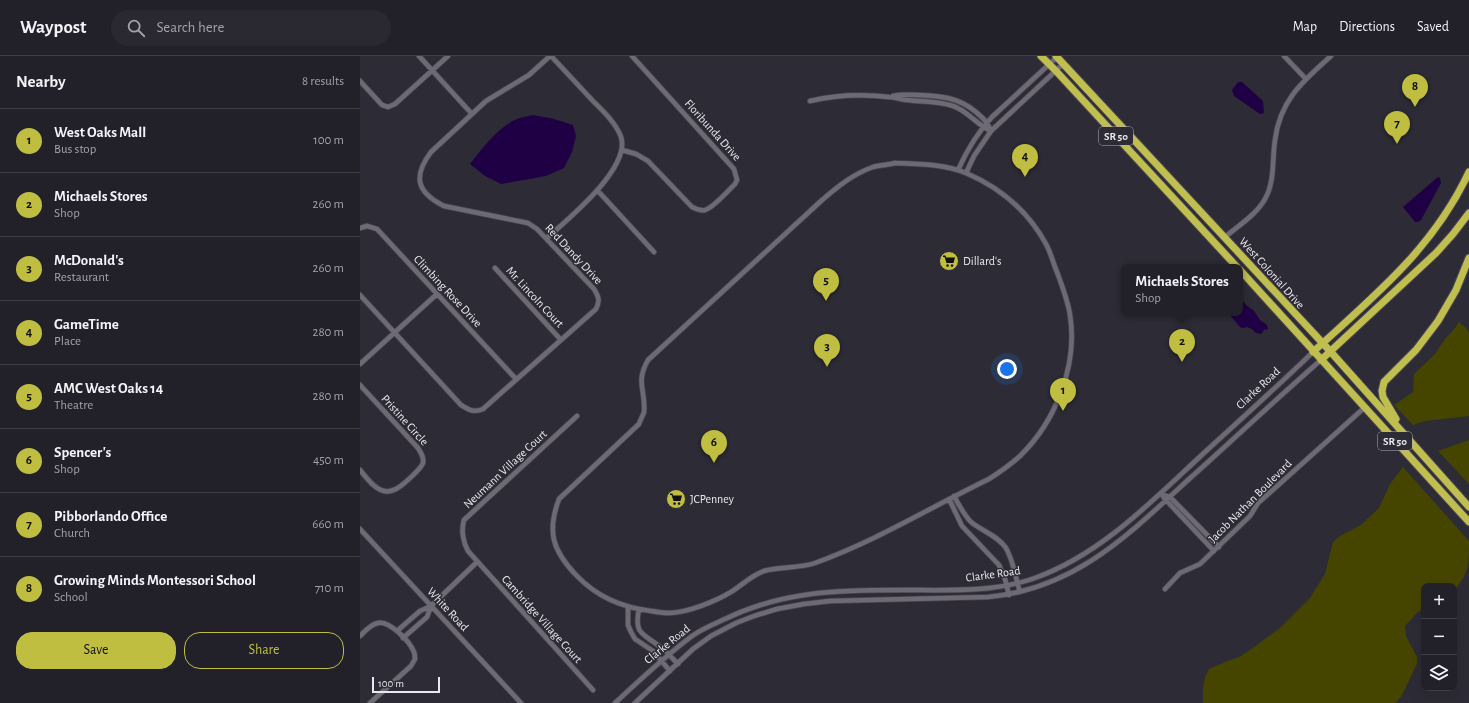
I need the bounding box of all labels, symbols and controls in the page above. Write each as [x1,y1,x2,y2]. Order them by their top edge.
search box [111,10,391,46]
icon: search [125,17,147,39]
text: Waypost [20,18,87,37]
text: Search here [157,20,224,35]
text: Map [1293,20,1317,34]
text: Directions [1339,20,1395,34]
text: Saved [1417,20,1449,34]
text: Nearby [16,73,66,90]
pin: 8 [1402,74,1428,107]
text: 8 results [302,75,344,88]
street label: Floribunda Drive [683,97,743,163]
pin: 7 [1384,111,1410,144]
text: West Oaks Mall [54,125,146,140]
road number: SR 50 [1099,127,1133,145]
text: 1 [27,134,31,147]
text: 100 m [313,134,344,147]
text: Bus stop [54,143,96,156]
pin: 4 [1012,144,1038,177]
text: Michaels Stores [54,189,148,204]
text: 2 [26,198,32,211]
text: 260 m [313,198,344,211]
text: Shop [54,207,80,220]
street label: Red Dandy Drive [542,222,605,287]
street label: West Colonial Drive [1237,235,1307,311]
supermarket icon: Dillard's [938,250,960,272]
text: McDonald's [54,253,124,268]
street label: Climbing Rose Drive [412,253,484,329]
place label: Dillard's [963,255,1002,267]
text: 3 [26,262,32,275]
text: 260 m [313,262,344,275]
street label: Mr. Lincoln Court [504,264,566,330]
popup [1121,264,1243,316]
pin: 5 [813,268,839,301]
text: Restaurant [54,271,109,284]
text: Michaels Stores [1135,274,1229,289]
text: Shop [1135,292,1161,305]
text: GameTime [54,317,119,332]
text: 4 [26,326,32,339]
text: 280 m [313,326,344,339]
pin: 2 [1169,329,1195,362]
pin: 3 [814,334,840,367]
text: Place [54,335,81,348]
your location [997,359,1017,379]
street label: Clarke Road [1234,365,1282,411]
pin: 1 [1050,378,1076,411]
text: AMC West Oaks 14 [54,381,163,396]
text: 5 [26,390,32,403]
text: 280 m [313,390,344,403]
street label: Pristine Circle [379,392,431,448]
text: Theatre [54,399,93,412]
street label: Neumann Village Court [461,427,549,511]
pin: 6 [701,430,727,463]
road number: SR 50 [1378,432,1412,450]
text: Spencer's [54,445,111,460]
text: 6 [26,454,32,467]
text: 450 m [313,454,344,467]
street label: Jacob Nathan Boulevard [1206,457,1294,545]
text: Shop [54,463,80,476]
supermarket icon: JCPenney [665,488,687,510]
place label: JCPenney [690,493,734,506]
text: Pibborlando Office [54,509,167,524]
text: 7 [26,518,32,531]
text: 660 m [312,518,344,531]
text: Church [54,527,90,540]
street label: Clarke Road [965,564,1021,584]
text: Growing Minds Montessori School [54,573,256,588]
street label: Cambridge Village Court [499,573,585,665]
text: 8 [26,582,32,595]
text: 710 m [315,582,344,595]
map controls [1421,583,1457,691]
button: + [1421,583,1457,619]
street label: White Road [425,585,471,633]
text: School [54,591,88,604]
button: − [1421,619,1457,655]
street label: Clarke Road [642,622,692,666]
button: Save [16,632,176,669]
button: Share [184,632,344,669]
button: layers [1421,655,1457,691]
scale bar [372,675,440,694]
text: 100 m [378,678,404,689]

